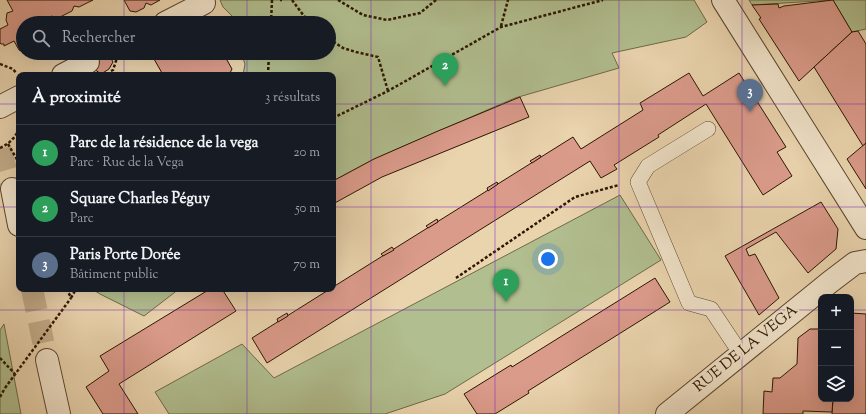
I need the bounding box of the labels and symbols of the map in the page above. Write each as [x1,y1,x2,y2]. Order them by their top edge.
pin: 2 [432,53,458,86]
pin: 3 [737,79,763,112]
your location [538,249,558,269]
pin: 1 [493,269,519,302]
street label: RUE DE LA VEGA [689,300,803,398]

